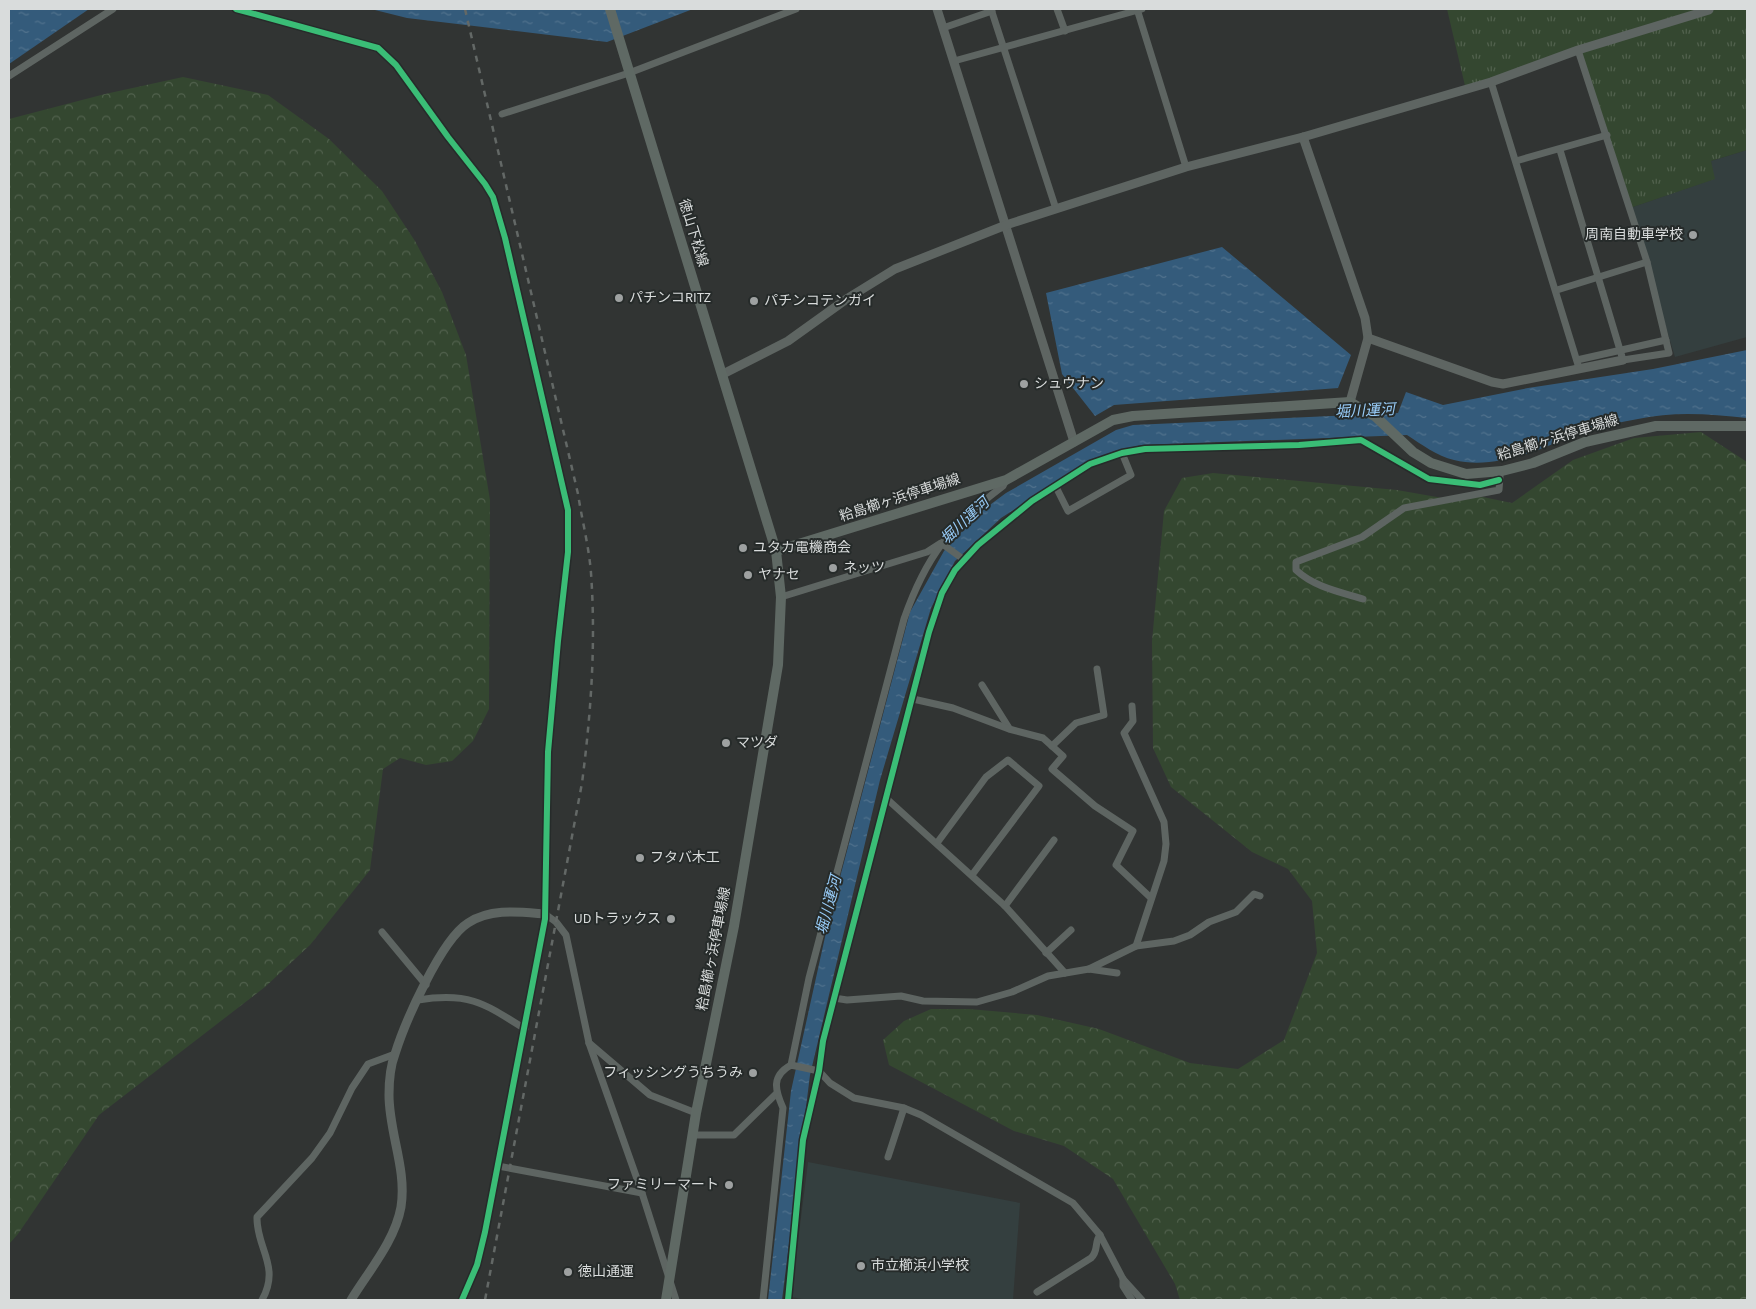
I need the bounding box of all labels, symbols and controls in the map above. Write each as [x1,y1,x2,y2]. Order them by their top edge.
street label: 徳山下松線 [673,197,713,269]
place label: 周南自動車学校 [1585,225,1683,245]
marker: 周南自動車学校 [1687,229,1699,241]
place label: パチンコRITZ [629,288,711,308]
place label: パチンコテンガイ [764,291,876,311]
marker: パチンコRITZ [613,292,625,304]
marker: パチンコテンガイ [748,295,760,307]
place label: シュウナン [1034,374,1104,394]
marker: シュウナン [1018,378,1030,390]
water label: 堀川運河 [1334,399,1398,423]
street label: 粭島櫛ヶ浜停車場線 [1495,410,1621,466]
street label: 粭島櫛ヶ浜停車場線 [837,469,963,527]
water label: 堀川運河 [936,491,996,549]
place label: ユタカ電機商会 [753,538,851,558]
marker: ユタカ電機商会 [737,542,749,554]
place label: ネッツ [843,558,885,578]
marker: ネッツ [827,562,839,574]
place label: ヤナセ [758,565,800,585]
marker: ヤナセ [742,569,754,581]
place label: マツダ [736,733,778,753]
marker: マツダ [720,737,732,749]
place label: フタバ木工 [650,848,720,868]
marker: フタバ木工 [634,852,646,864]
water label: 堀川運河 [811,870,848,937]
street label: 粭島櫛ヶ浜停車場線 [692,885,736,1013]
place label: UDトラックス [574,909,661,929]
marker: UDトラックス [665,913,677,925]
place label: フィッシングうちうみ [603,1063,743,1083]
marker: フィッシングうちうみ [747,1067,759,1079]
place label: ファミリーマート [607,1175,719,1195]
marker: ファミリーマート [723,1179,735,1191]
place label: 市立櫛浜小学校 [871,1256,969,1276]
marker: 市立櫛浜小学校 [855,1260,867,1272]
place label: 徳山通運 [578,1262,634,1282]
marker: 徳山通運 [562,1266,574,1278]

